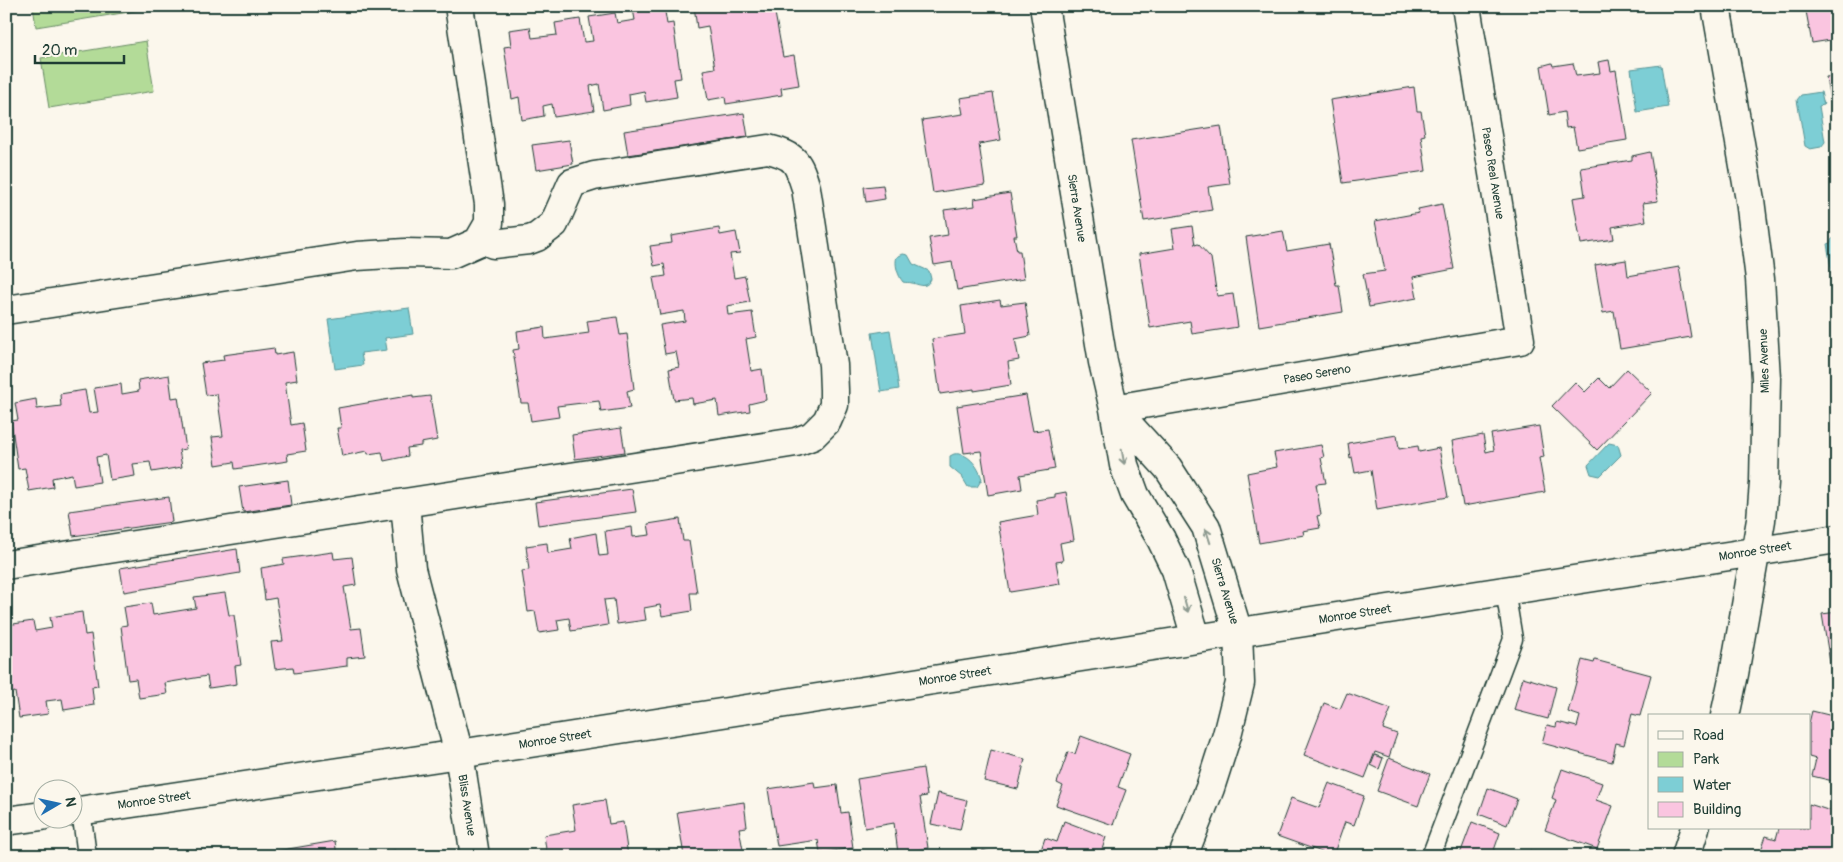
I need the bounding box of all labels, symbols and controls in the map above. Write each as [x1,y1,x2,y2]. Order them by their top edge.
scale bar [35,32,124,64]
text: 20 m [42,41,77,60]
street label: Paseo Real Avenue [1478,126,1507,220]
street label: Sierra Avenue [1064,173,1089,243]
street label: Miles Avenue [1756,328,1773,393]
street label: Paseo Sereno [1282,361,1352,388]
one-way arrow [1118,448,1128,464]
one-way arrow [1203,528,1212,544]
street label: Monroe Street [1718,538,1793,565]
street label: Sierra Avenue [1207,556,1242,626]
one-way arrow [1182,597,1192,613]
street label: Monroe Street [1318,601,1393,628]
street label: Monroe Street [918,663,993,690]
legend [1648,714,1810,830]
street label: Monroe Street [518,726,593,753]
text: Road [1693,726,1724,745]
text: Park [1693,750,1720,769]
street label: Bliss Avenue [454,773,479,837]
text: Water [1693,776,1732,795]
north arrow [32,780,82,830]
street label: Monroe Street [117,788,192,813]
text: N [61,796,79,808]
text: Building [1693,800,1741,819]

